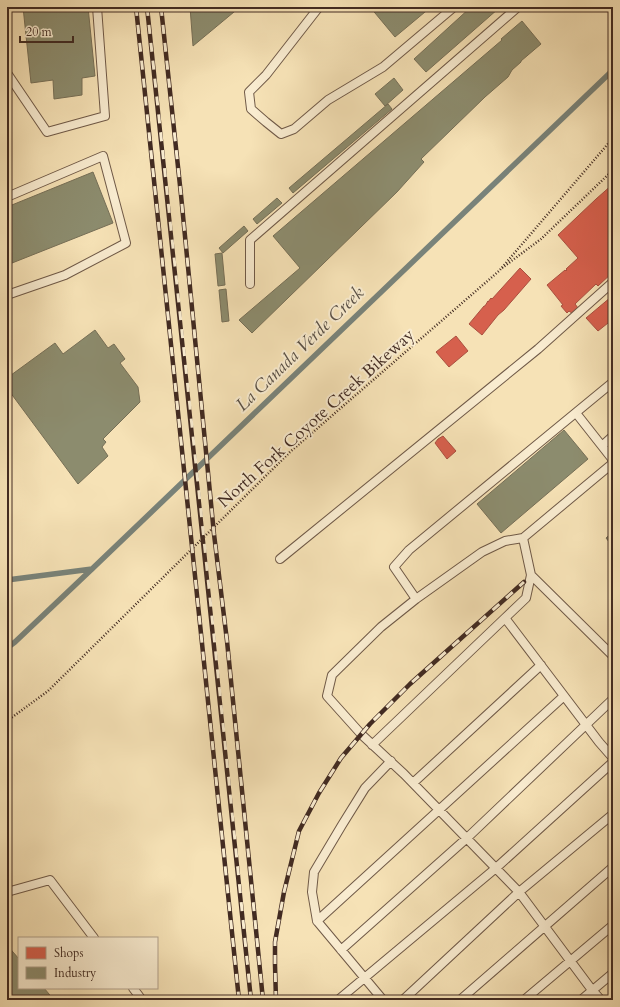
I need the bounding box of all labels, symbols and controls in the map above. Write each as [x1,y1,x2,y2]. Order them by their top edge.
scale bar [20,18,73,44]
text: 20 m [26,24,53,40]
water label: La Canada Verde Creek [230,281,370,417]
street label: North Fork Coyote Creek Bikeway [213,323,419,513]
legend [18,937,158,989]
text: Shops [54,945,83,961]
text: Industry [54,965,97,981]

